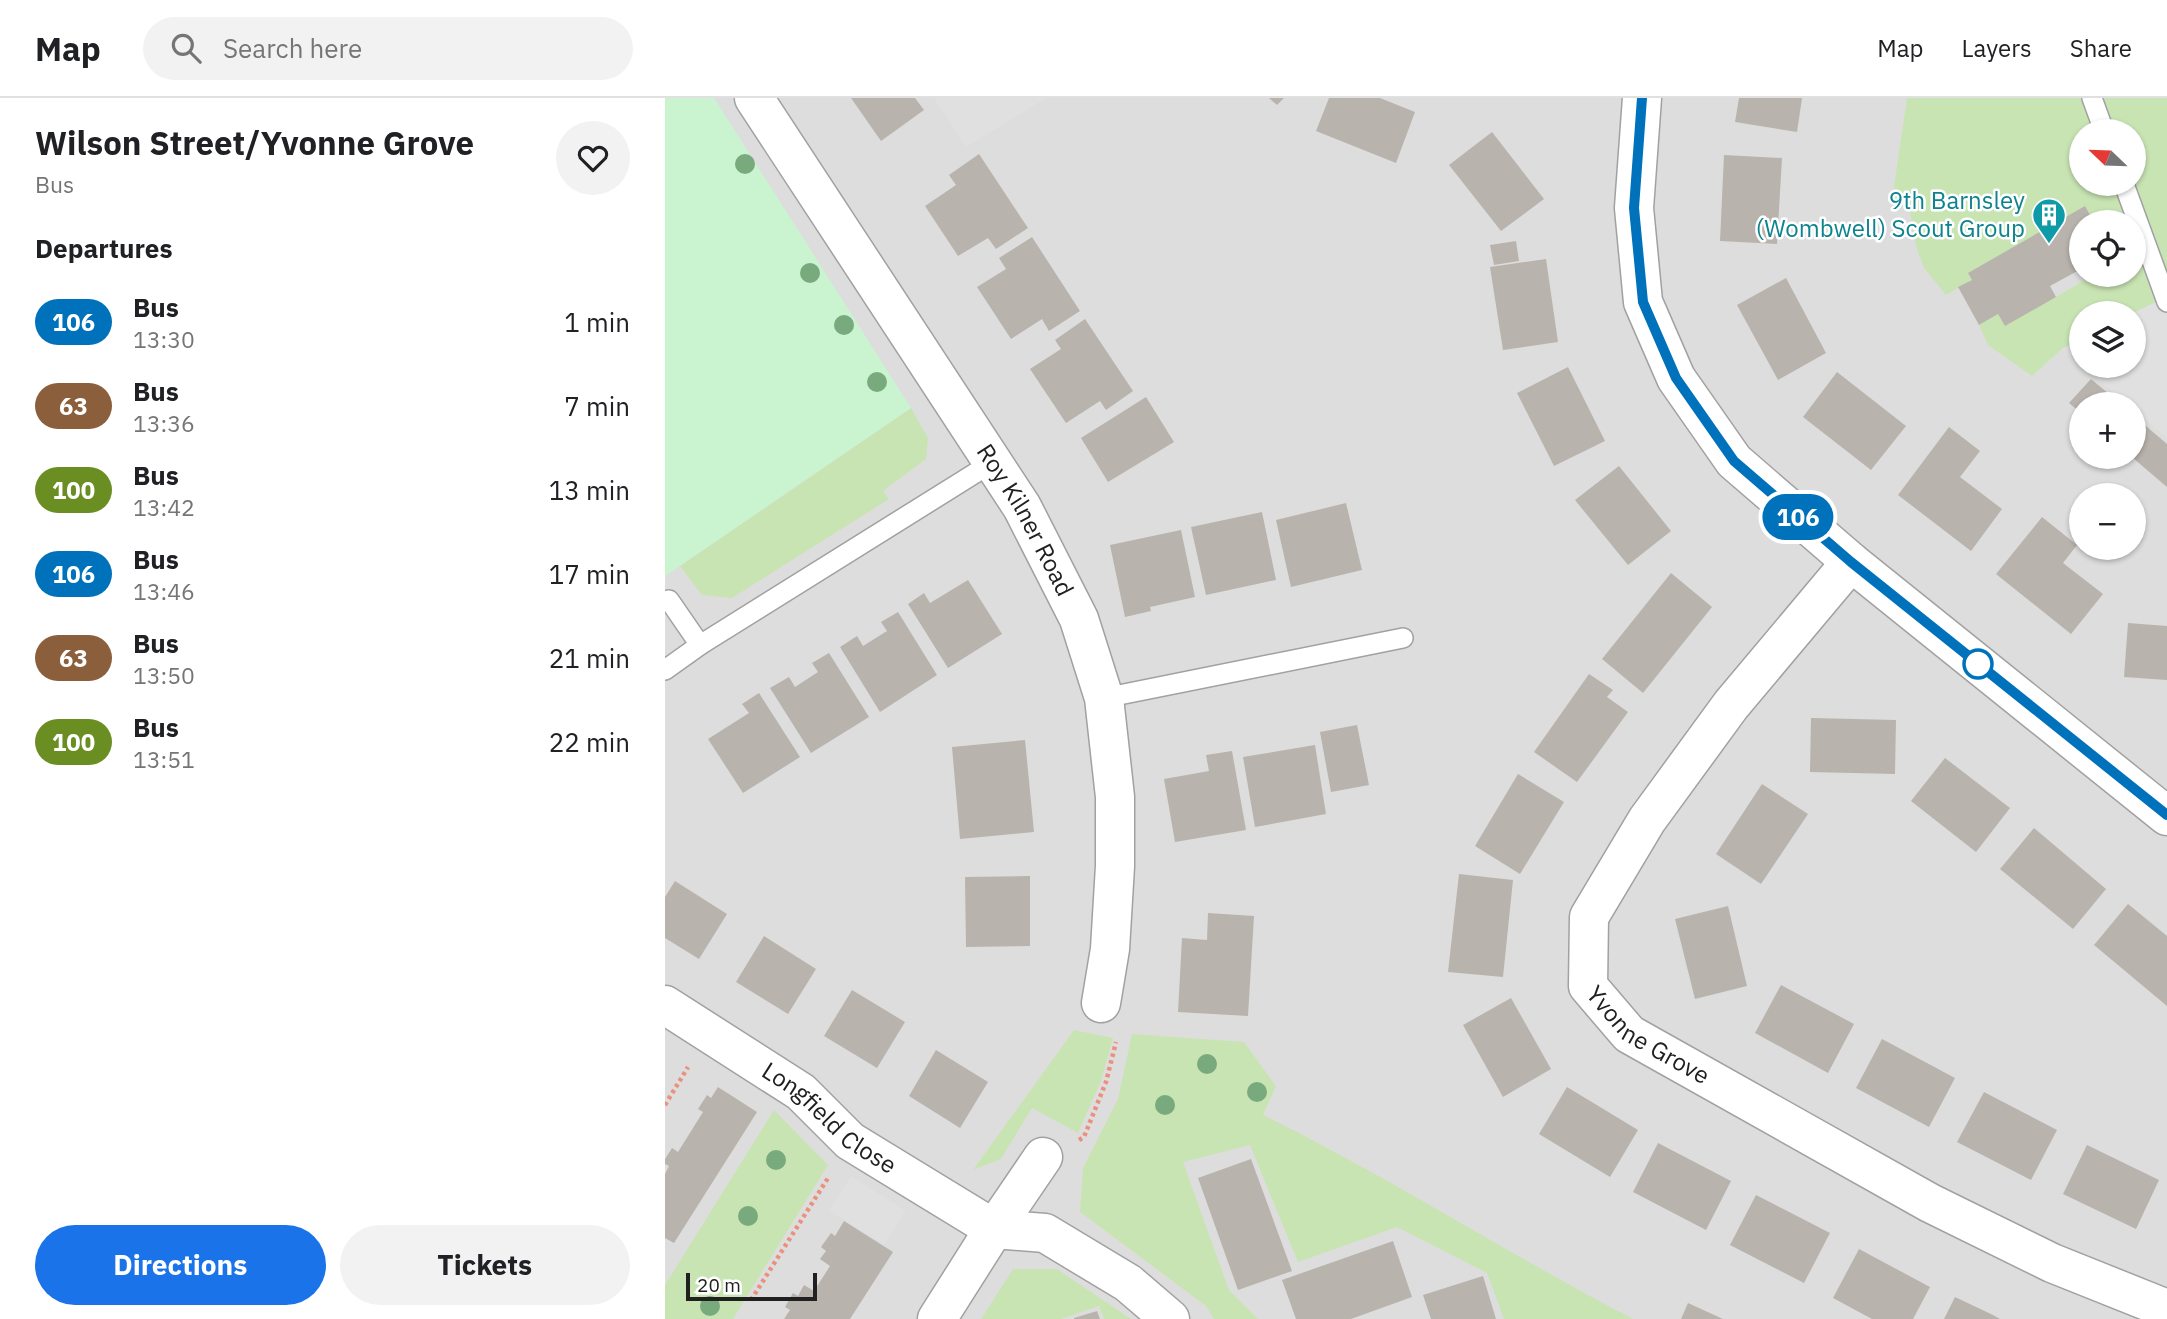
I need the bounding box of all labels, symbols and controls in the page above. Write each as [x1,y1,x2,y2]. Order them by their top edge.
search box [143,17,633,80]
text: Map [35,27,101,70]
icon: search [167,29,205,67]
text: Search here [223,31,362,65]
text: Map [1877,32,1924,64]
text: Layers [1962,32,2032,64]
text: Share [2070,32,2132,64]
north arrow [2069,119,2145,196]
map controls [2069,119,2146,560]
text: Wilson Street/Yvonne Grove [35,121,474,164]
button: heart [556,121,630,195]
text: Bus [35,169,74,199]
place label: 9th Barnsley (Wombwell) Scout Group [1756,184,2025,244]
building icon: 9th Barnsley (Wombwell) Scout Group [2030,196,2068,245]
button: locate [2069,210,2146,287]
text: Departures [35,231,173,265]
text: Bus [133,290,179,324]
button: layers [2069,301,2146,378]
text: 1 min [564,305,630,339]
text: 106 [52,306,95,338]
text: 13:30 [133,324,195,354]
text: Bus [133,374,179,408]
text: 7 min [564,389,630,423]
text: 63 [59,390,88,422]
button: + [2069,392,2146,469]
text: 13:36 [133,408,195,438]
street label: Roy Kilner Road [970,437,1082,601]
text: Bus [133,458,179,492]
text: 13 min [549,473,630,507]
text: 100 [52,474,95,506]
button: − [2069,483,2146,560]
text: 13:42 [133,492,195,522]
line badge: 106 [1758,494,1838,540]
text: 106 [1776,501,1820,533]
text: Bus [133,542,179,576]
text: 17 min [549,557,630,591]
text: 106 [52,558,95,590]
text: 13:46 [133,576,195,606]
text: Bus [133,626,179,660]
text: 21 min [549,641,630,675]
text: 63 [59,642,88,674]
unlabelled marker [1963,649,1993,679]
text: 13:50 [133,660,195,690]
text: Bus [133,710,179,744]
text: 22 min [549,725,630,759]
text: 100 [52,726,95,758]
text: 13:51 [133,744,195,774]
street label: Yvonne Grove [1580,979,1716,1091]
street label: Longfield Close [756,1054,903,1181]
button: Directions [35,1225,326,1305]
button: Tickets [340,1225,630,1305]
scale bar [686,1270,817,1302]
text: 20 m [697,1273,741,1297]

